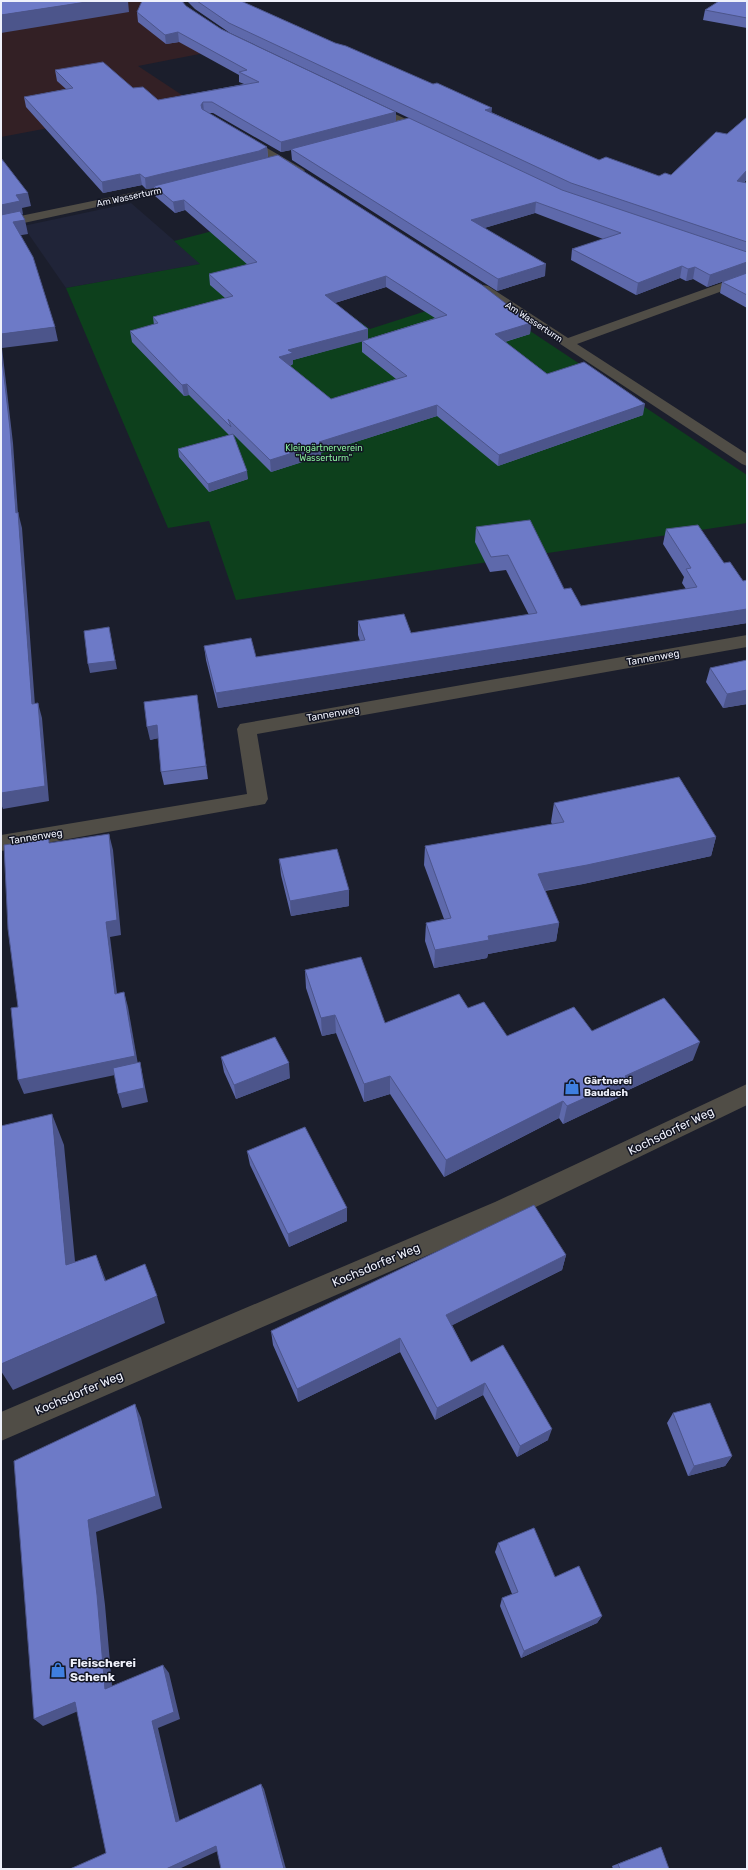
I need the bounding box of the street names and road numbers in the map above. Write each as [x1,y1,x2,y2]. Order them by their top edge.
street label: Am Wasserturm [96,185,162,209]
street label: Am Wasserturm [504,300,564,344]
street label: Tannenweg [626,647,680,669]
street label: Tannenweg [306,703,360,725]
street label: Tannenweg [9,827,63,847]
street label: Kochsdorfer Weg [626,1104,716,1158]
street label: Kochsdorfer Weg [330,1240,422,1290]
street label: Kochsdorfer Weg [33,1368,125,1418]

